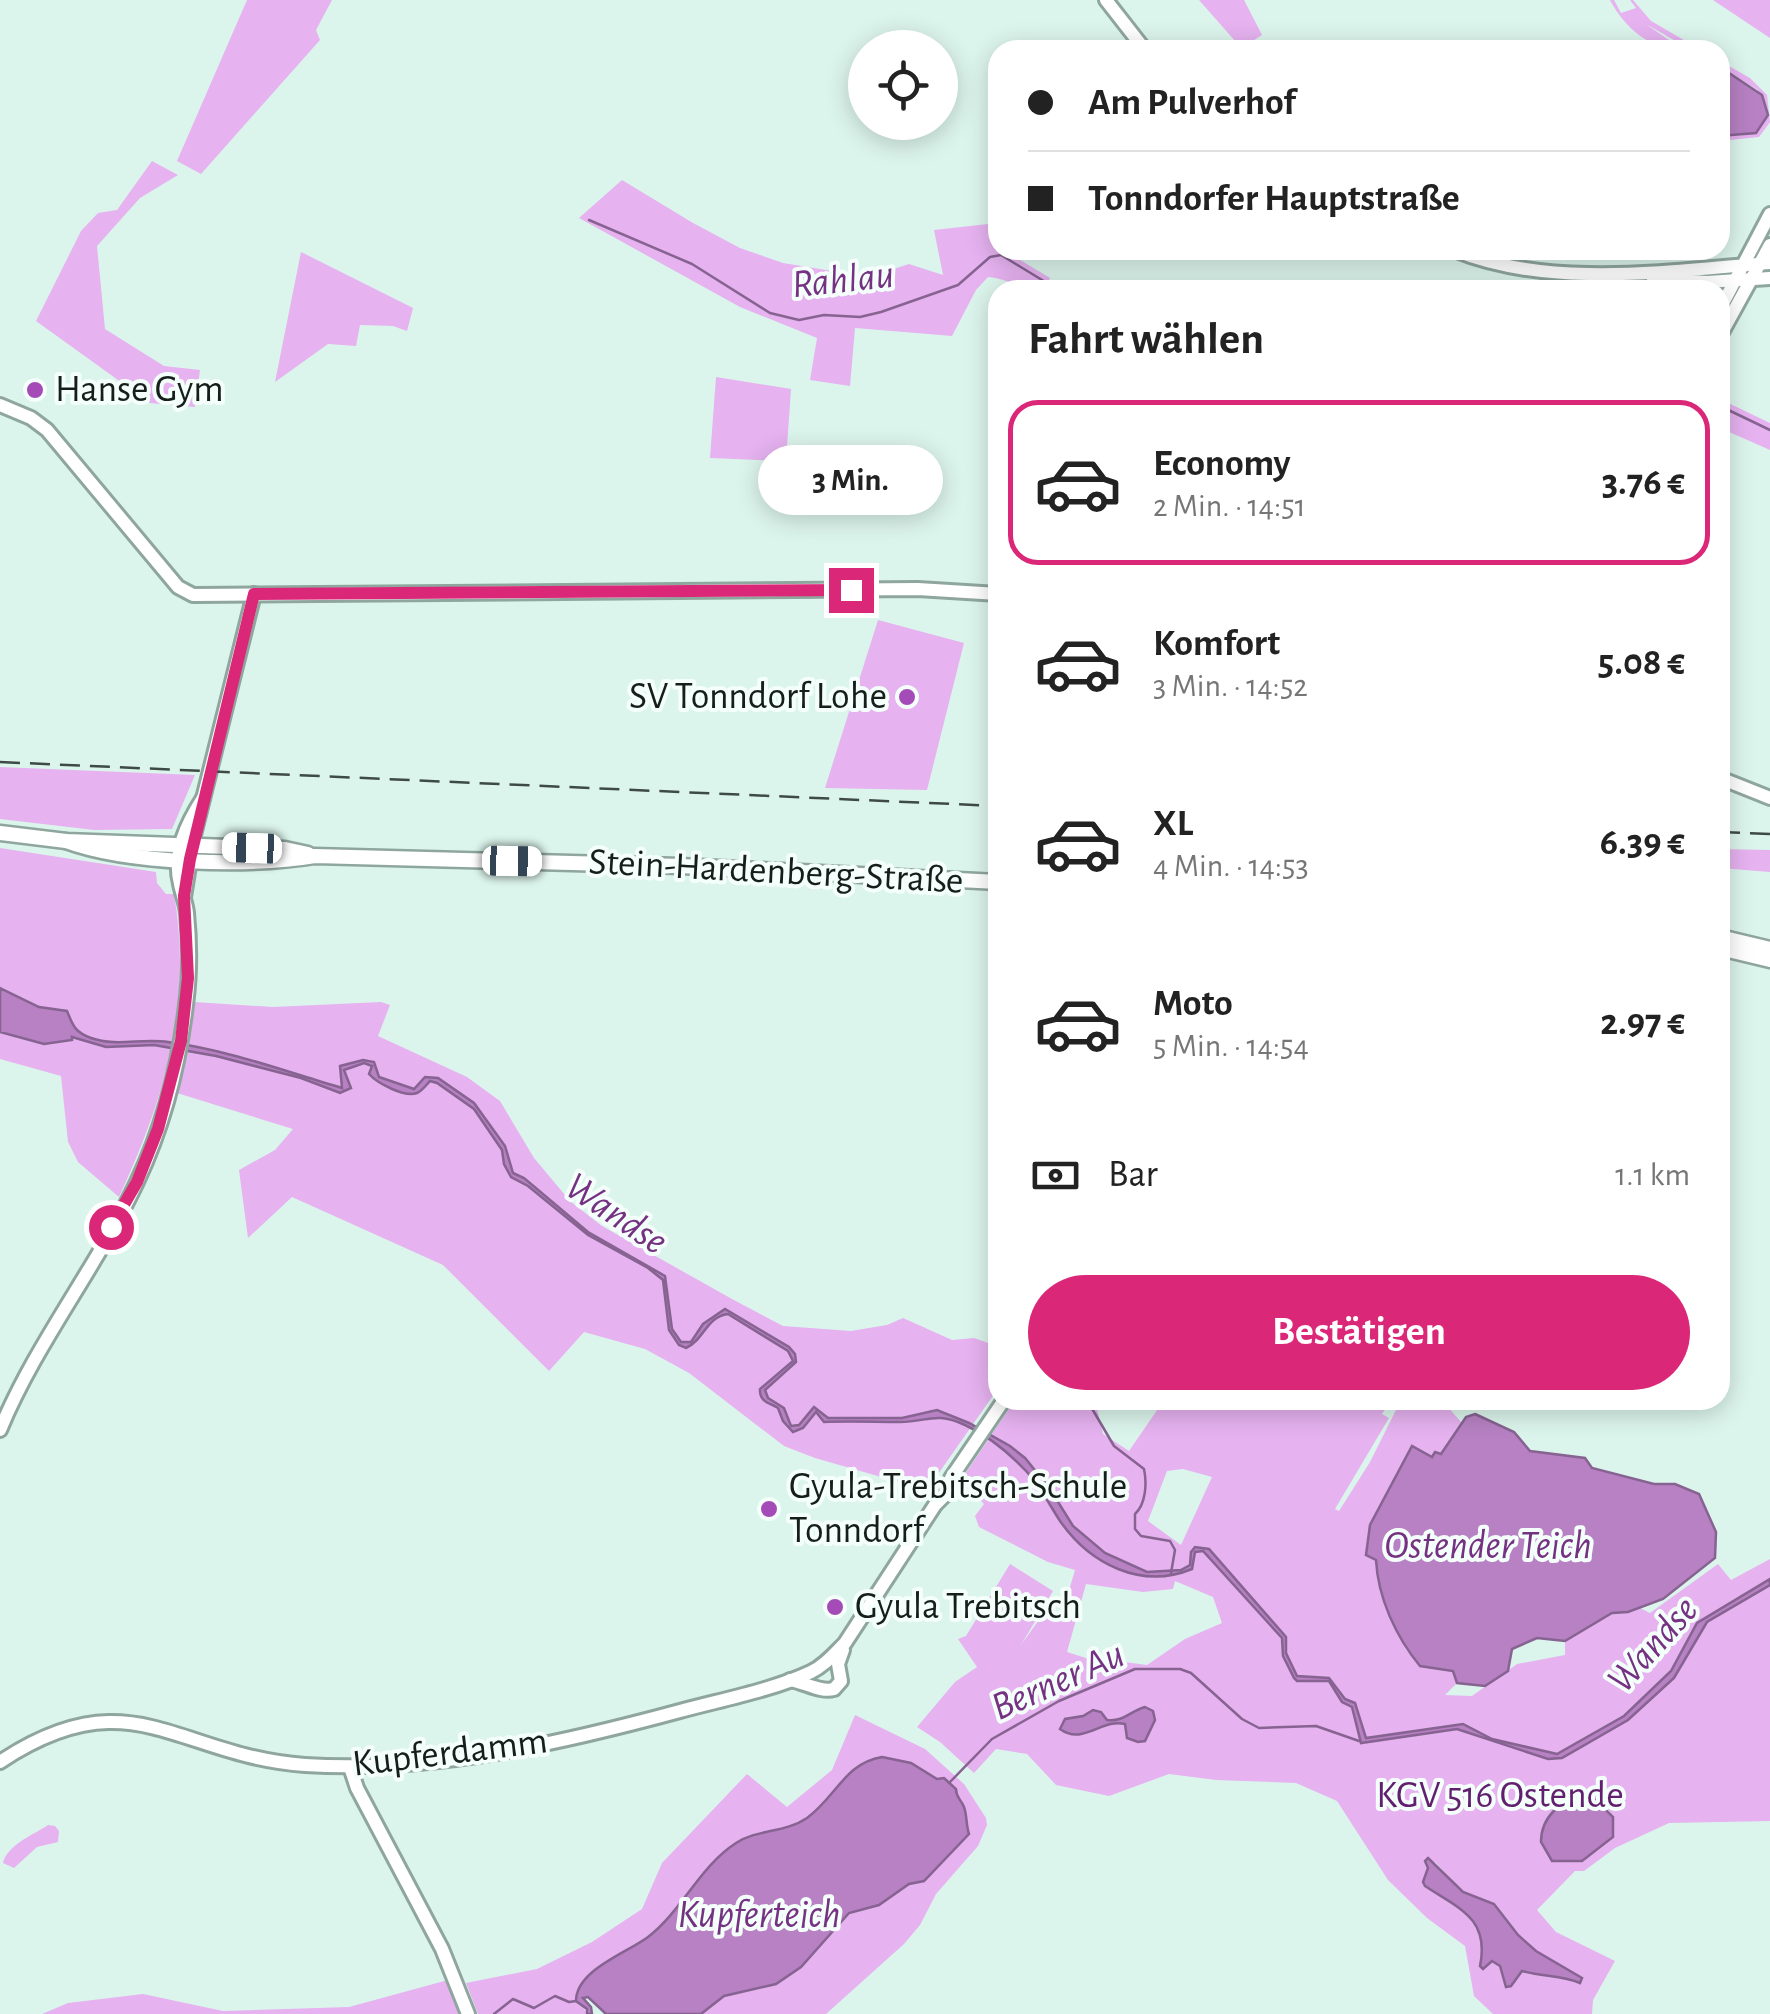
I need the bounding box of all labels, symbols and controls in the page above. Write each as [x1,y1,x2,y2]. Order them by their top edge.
map controls [848,30,958,140]
button: locate [848,30,958,140]
text: Am Pulverhof [1088,84,1296,122]
text: Tonndorfer Hauptstraße [1088,180,1460,218]
water label: Rahlau [790,255,896,305]
text: Fahrt wählen [1028,317,1264,362]
place label: Hanse Gym [55,371,224,409]
marker: Hanse Gym [24,379,46,401]
icon: car [1033,438,1123,528]
callout: 3 Min. [758,445,944,515]
text: Economy [1153,445,1291,483]
text: 3 Min. [812,464,889,496]
text: 3.76 € [1602,464,1685,502]
text: 2 Min. · 14:51 [1153,490,1306,522]
route end [829,568,874,613]
icon: car [1033,618,1123,708]
text: Komfort [1153,625,1280,663]
text: 5.08 € [1598,644,1685,682]
text: 3 Min. · 14:52 [1153,670,1308,702]
place label: SV Tonndorf Lohe [629,678,887,716]
marker: SV Tonndorf Lohe [896,686,918,708]
icon: car [1033,798,1123,888]
text: XL [1153,805,1193,843]
text: 6.39 € [1600,824,1685,862]
car [221,832,283,864]
street label: Stein-Hardenberg-Straße [588,843,964,901]
car [482,845,542,877]
text: 4 Min. · 14:53 [1153,850,1309,882]
icon: car [1033,978,1123,1068]
text: Moto [1153,985,1233,1023]
text: 2.97 € [1600,1004,1685,1042]
text: 5 Min. · 14:54 [1153,1030,1309,1062]
icon: cash [1028,1148,1083,1203]
text: Bar [1108,1156,1158,1194]
text: 1.1 km [1615,1159,1690,1191]
water label: Wandse [558,1166,674,1262]
route start [89,1205,134,1250]
button: Bestätigen [1028,1275,1690,1390]
place label: Gyula-Trebitsch-Schule Tonndorf [789,1468,1127,1550]
marker: Gyula-Trebitsch-Schule Tonndorf [758,1498,780,1520]
water label: Ostender Teich [1384,1526,1592,1566]
place label: Gyula Trebitsch [855,1588,1081,1626]
water label: Wandse [1600,1589,1706,1701]
marker: Gyula Trebitsch [824,1596,846,1618]
water label: Berner Au [986,1634,1130,1728]
street label: Kupferdamm [350,1722,550,1784]
park label: KGV 516 Ostende [1376,1777,1624,1815]
water label: Kupferteich [677,1895,841,1935]

